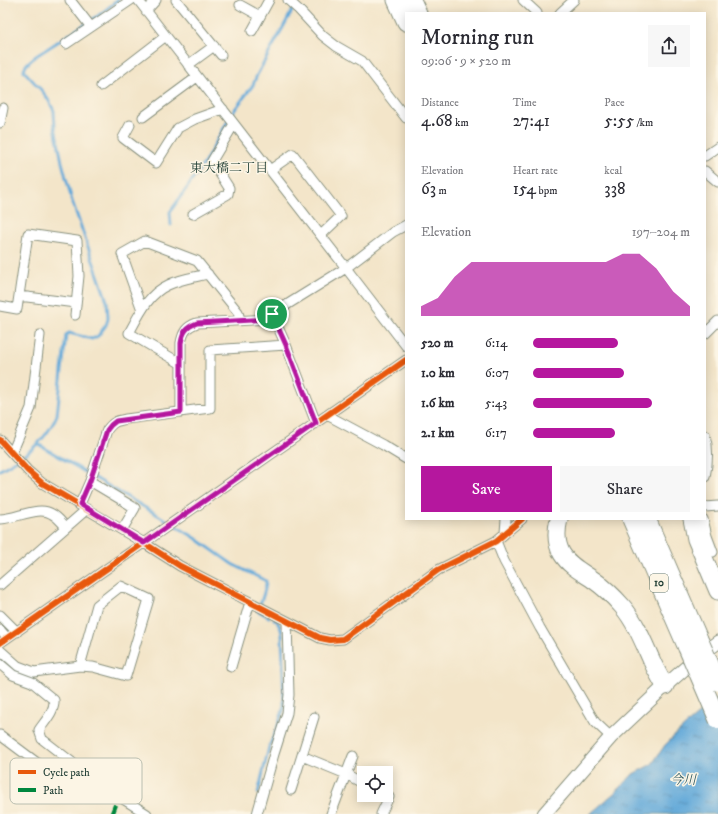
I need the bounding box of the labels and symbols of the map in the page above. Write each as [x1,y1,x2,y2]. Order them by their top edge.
district label: 東大橋二丁目 [190,160,268,176]
pin [255,297,289,331]
road number: 10 [650,574,668,592]
legend [10,758,142,804]
text: Cycle path [43,766,90,780]
water label: 今川 [670,772,698,788]
text: Path [43,784,64,798]

